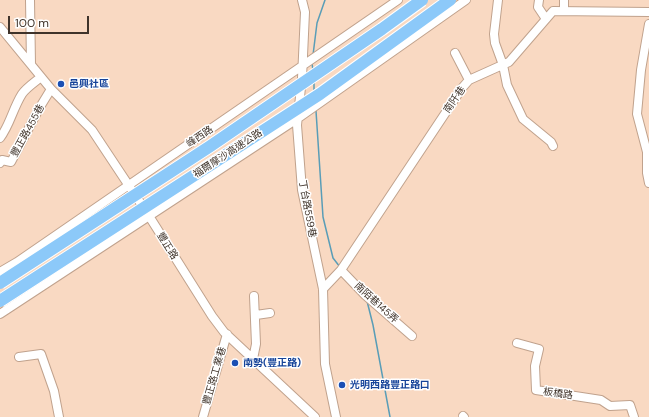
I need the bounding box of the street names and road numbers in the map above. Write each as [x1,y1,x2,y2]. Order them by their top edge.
street label: 南阡巷 [441,84,469,116]
street label: 豐正路455巷 [9,103,47,159]
street label: 峰西路 [184,124,216,150]
street label: 福爾摩沙高速公路 [191,127,265,181]
street label: 丁台路559巷 [296,179,318,239]
street label: 豐正路 [154,230,180,262]
street label: 南陌巷145弄 [351,280,401,326]
street label: 豐正路工業巷 [201,346,229,406]
street label: 板橋路 [542,386,574,402]

